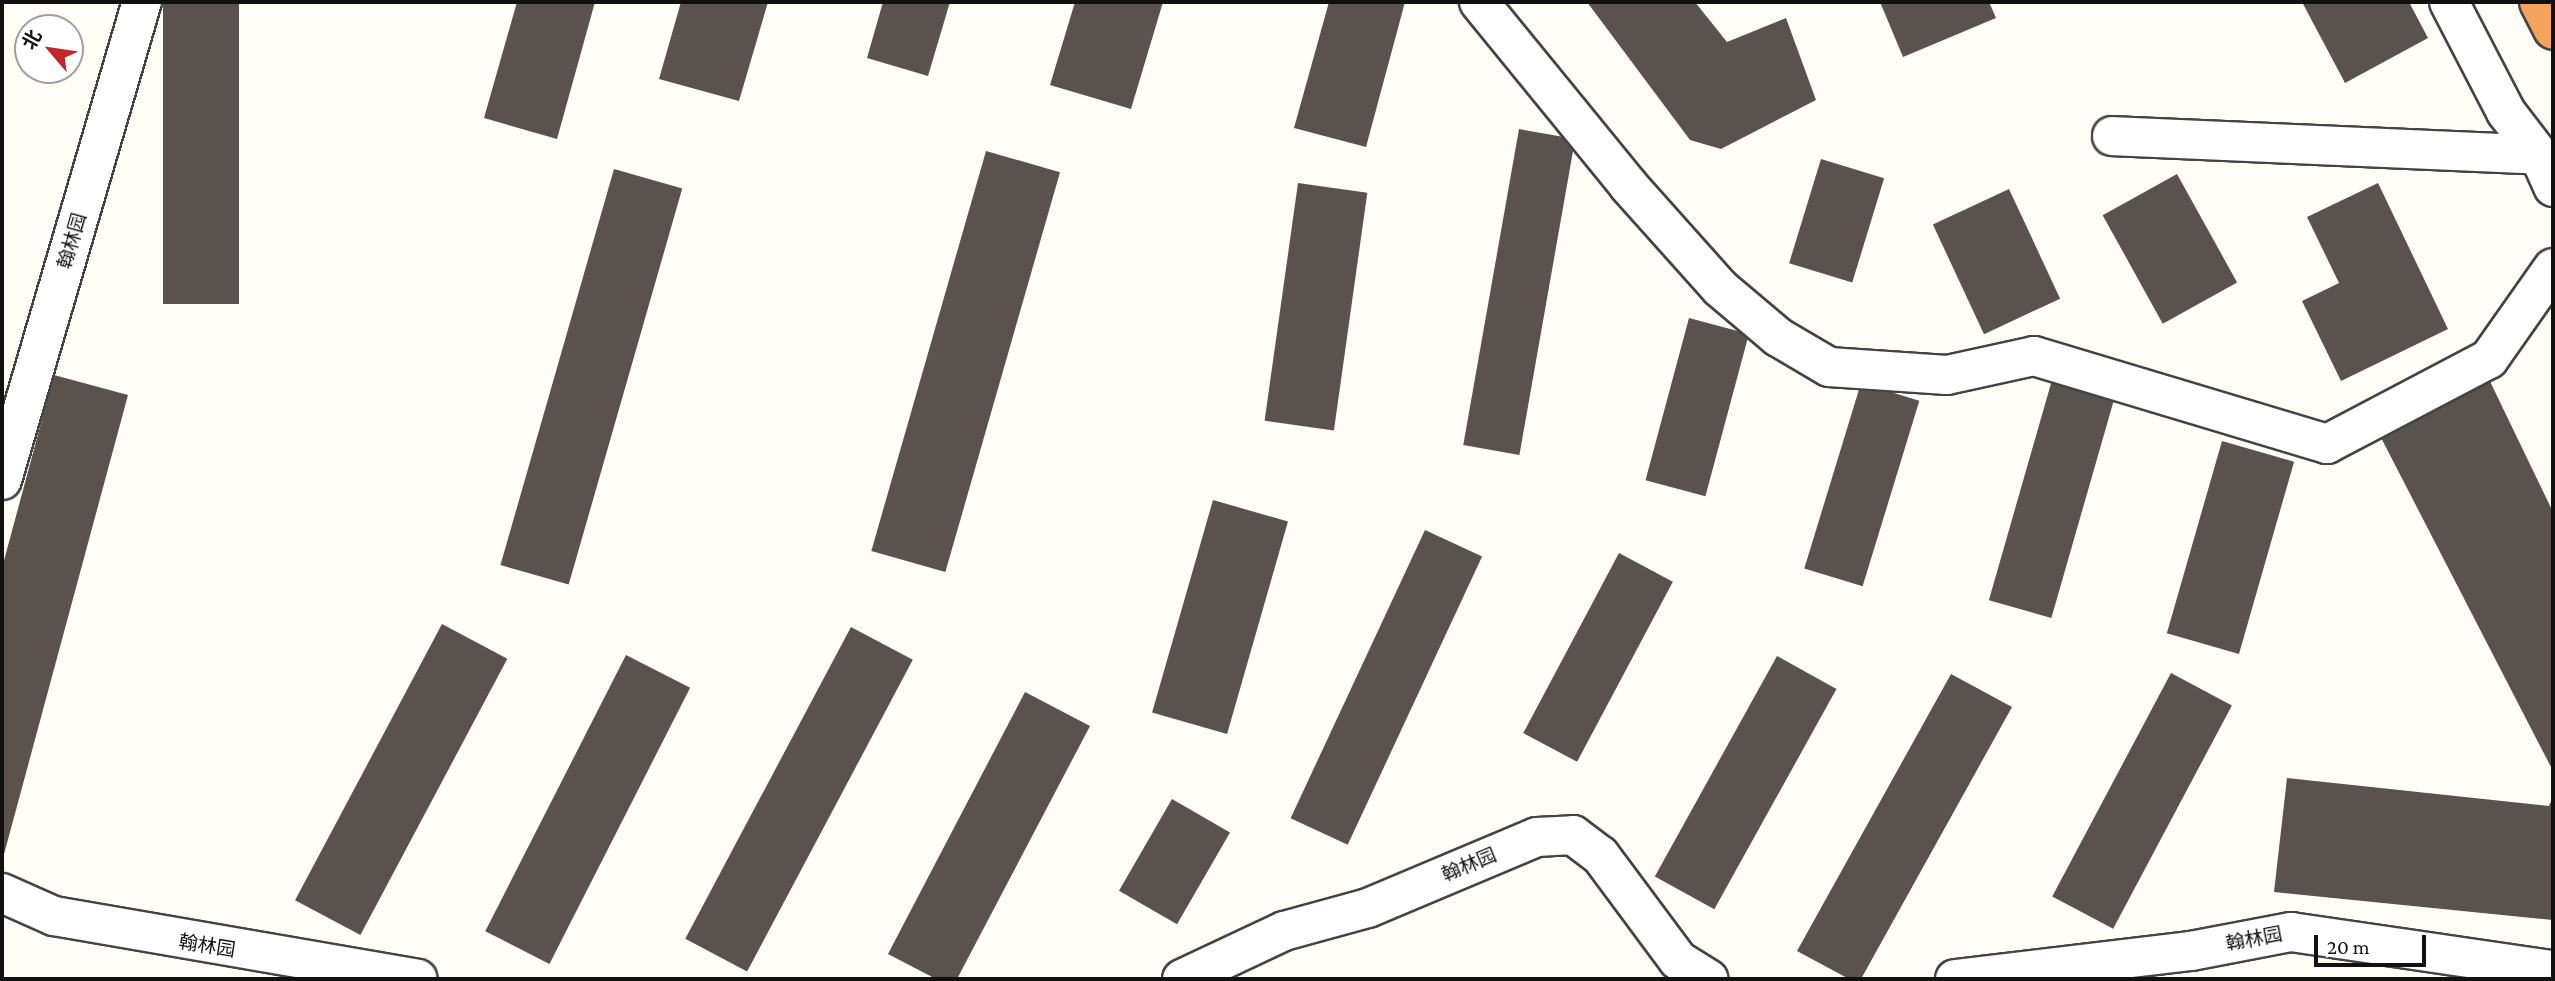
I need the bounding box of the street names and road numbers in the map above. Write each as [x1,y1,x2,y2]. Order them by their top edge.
street label: 翰林园 [53,210,91,272]
street label: 翰林园 [1438,843,1500,887]
street label: 翰林园 [2224,922,2284,956]
street label: 翰林园 [177,930,237,962]

